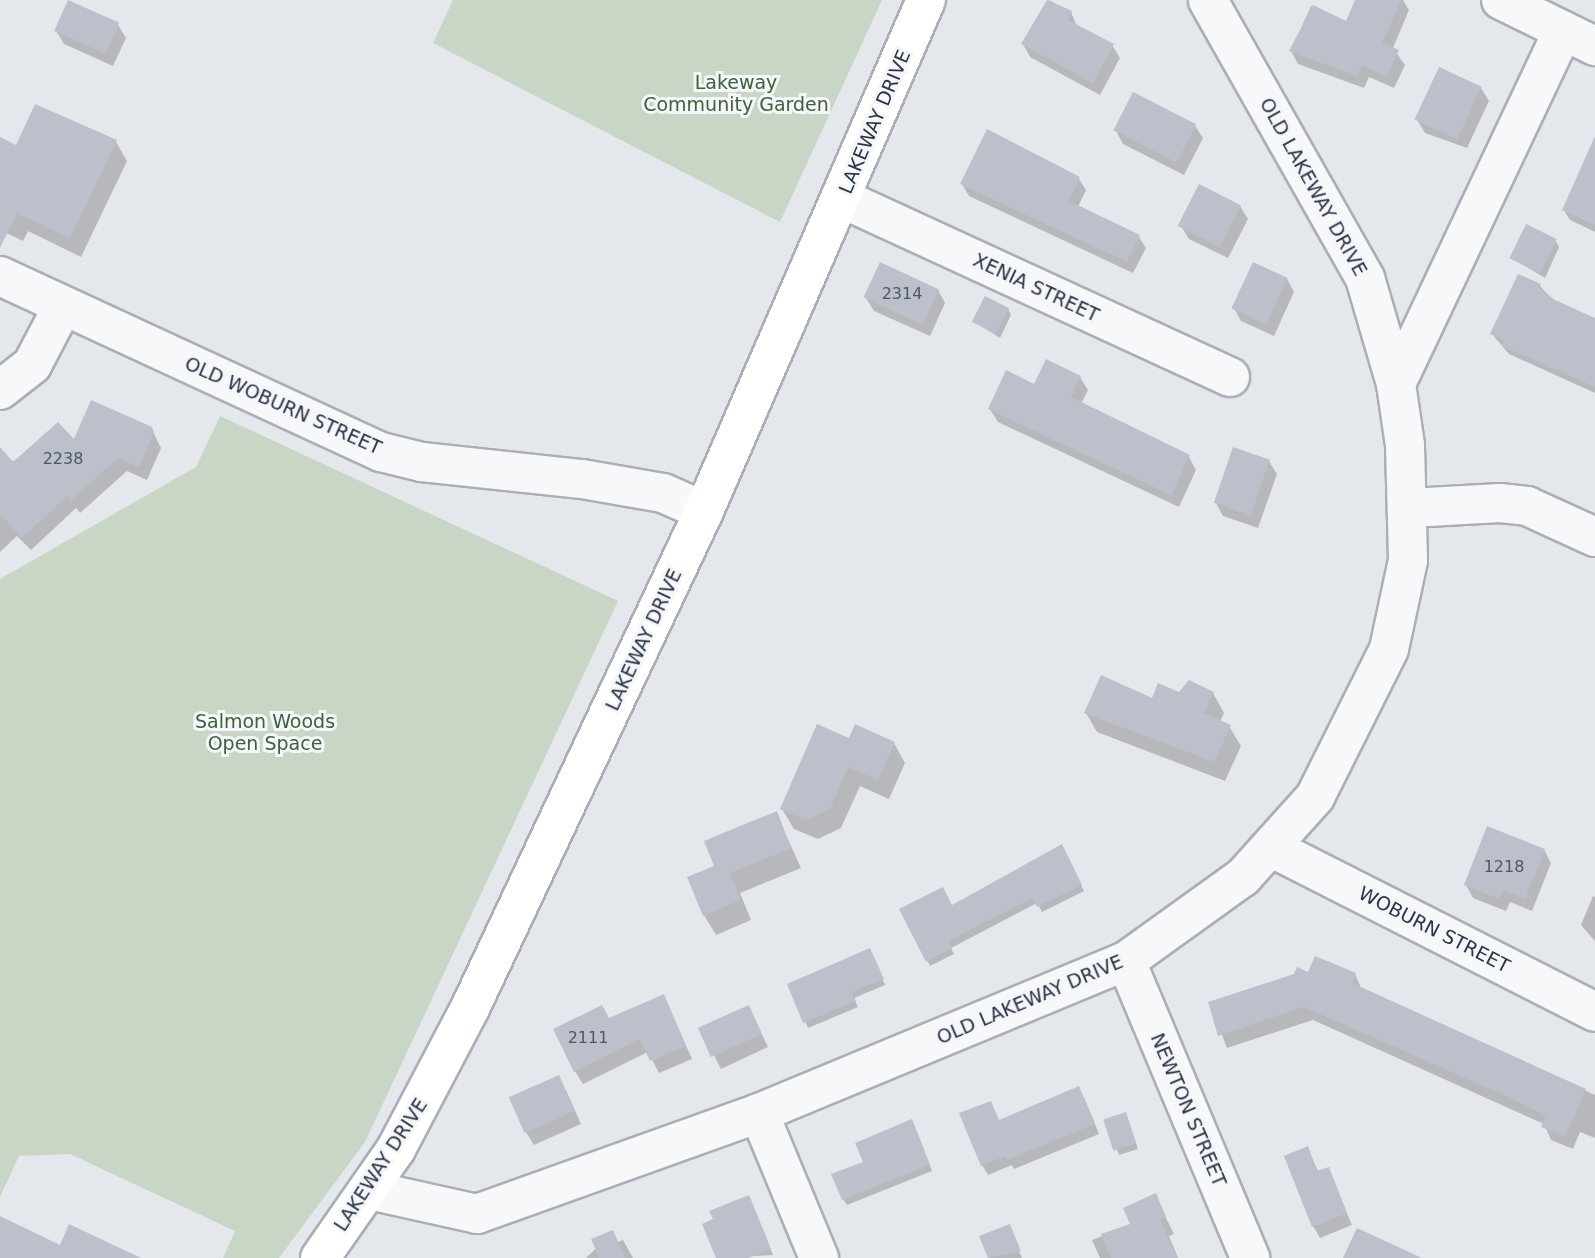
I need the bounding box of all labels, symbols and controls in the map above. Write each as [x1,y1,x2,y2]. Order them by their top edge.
street label: LAKEWAY DRIVE [834,47,916,197]
park label: Lakeway Community Garden [643,72,829,116]
street label: OLD LAKEWAY DRIVE [1255,94,1371,280]
street label: XENIA STREET [969,249,1103,327]
house number: 2314 [882,284,922,304]
street label: OLD WOBURN STREET [181,352,385,460]
house number: 2238 [43,449,83,469]
street label: LAKEWAY DRIVE [601,565,687,715]
park label: Salmon Woods Open Space [195,711,335,755]
house number: 1218 [1484,857,1524,877]
street label: WOBURN STREET [1355,882,1513,978]
street label: OLD LAKEWAY DRIVE [933,950,1127,1050]
house number: 2111 [568,1028,608,1048]
street label: NEWTON STREET [1145,1030,1231,1190]
street label: LAKEWAY DRIVE [330,1094,432,1236]

